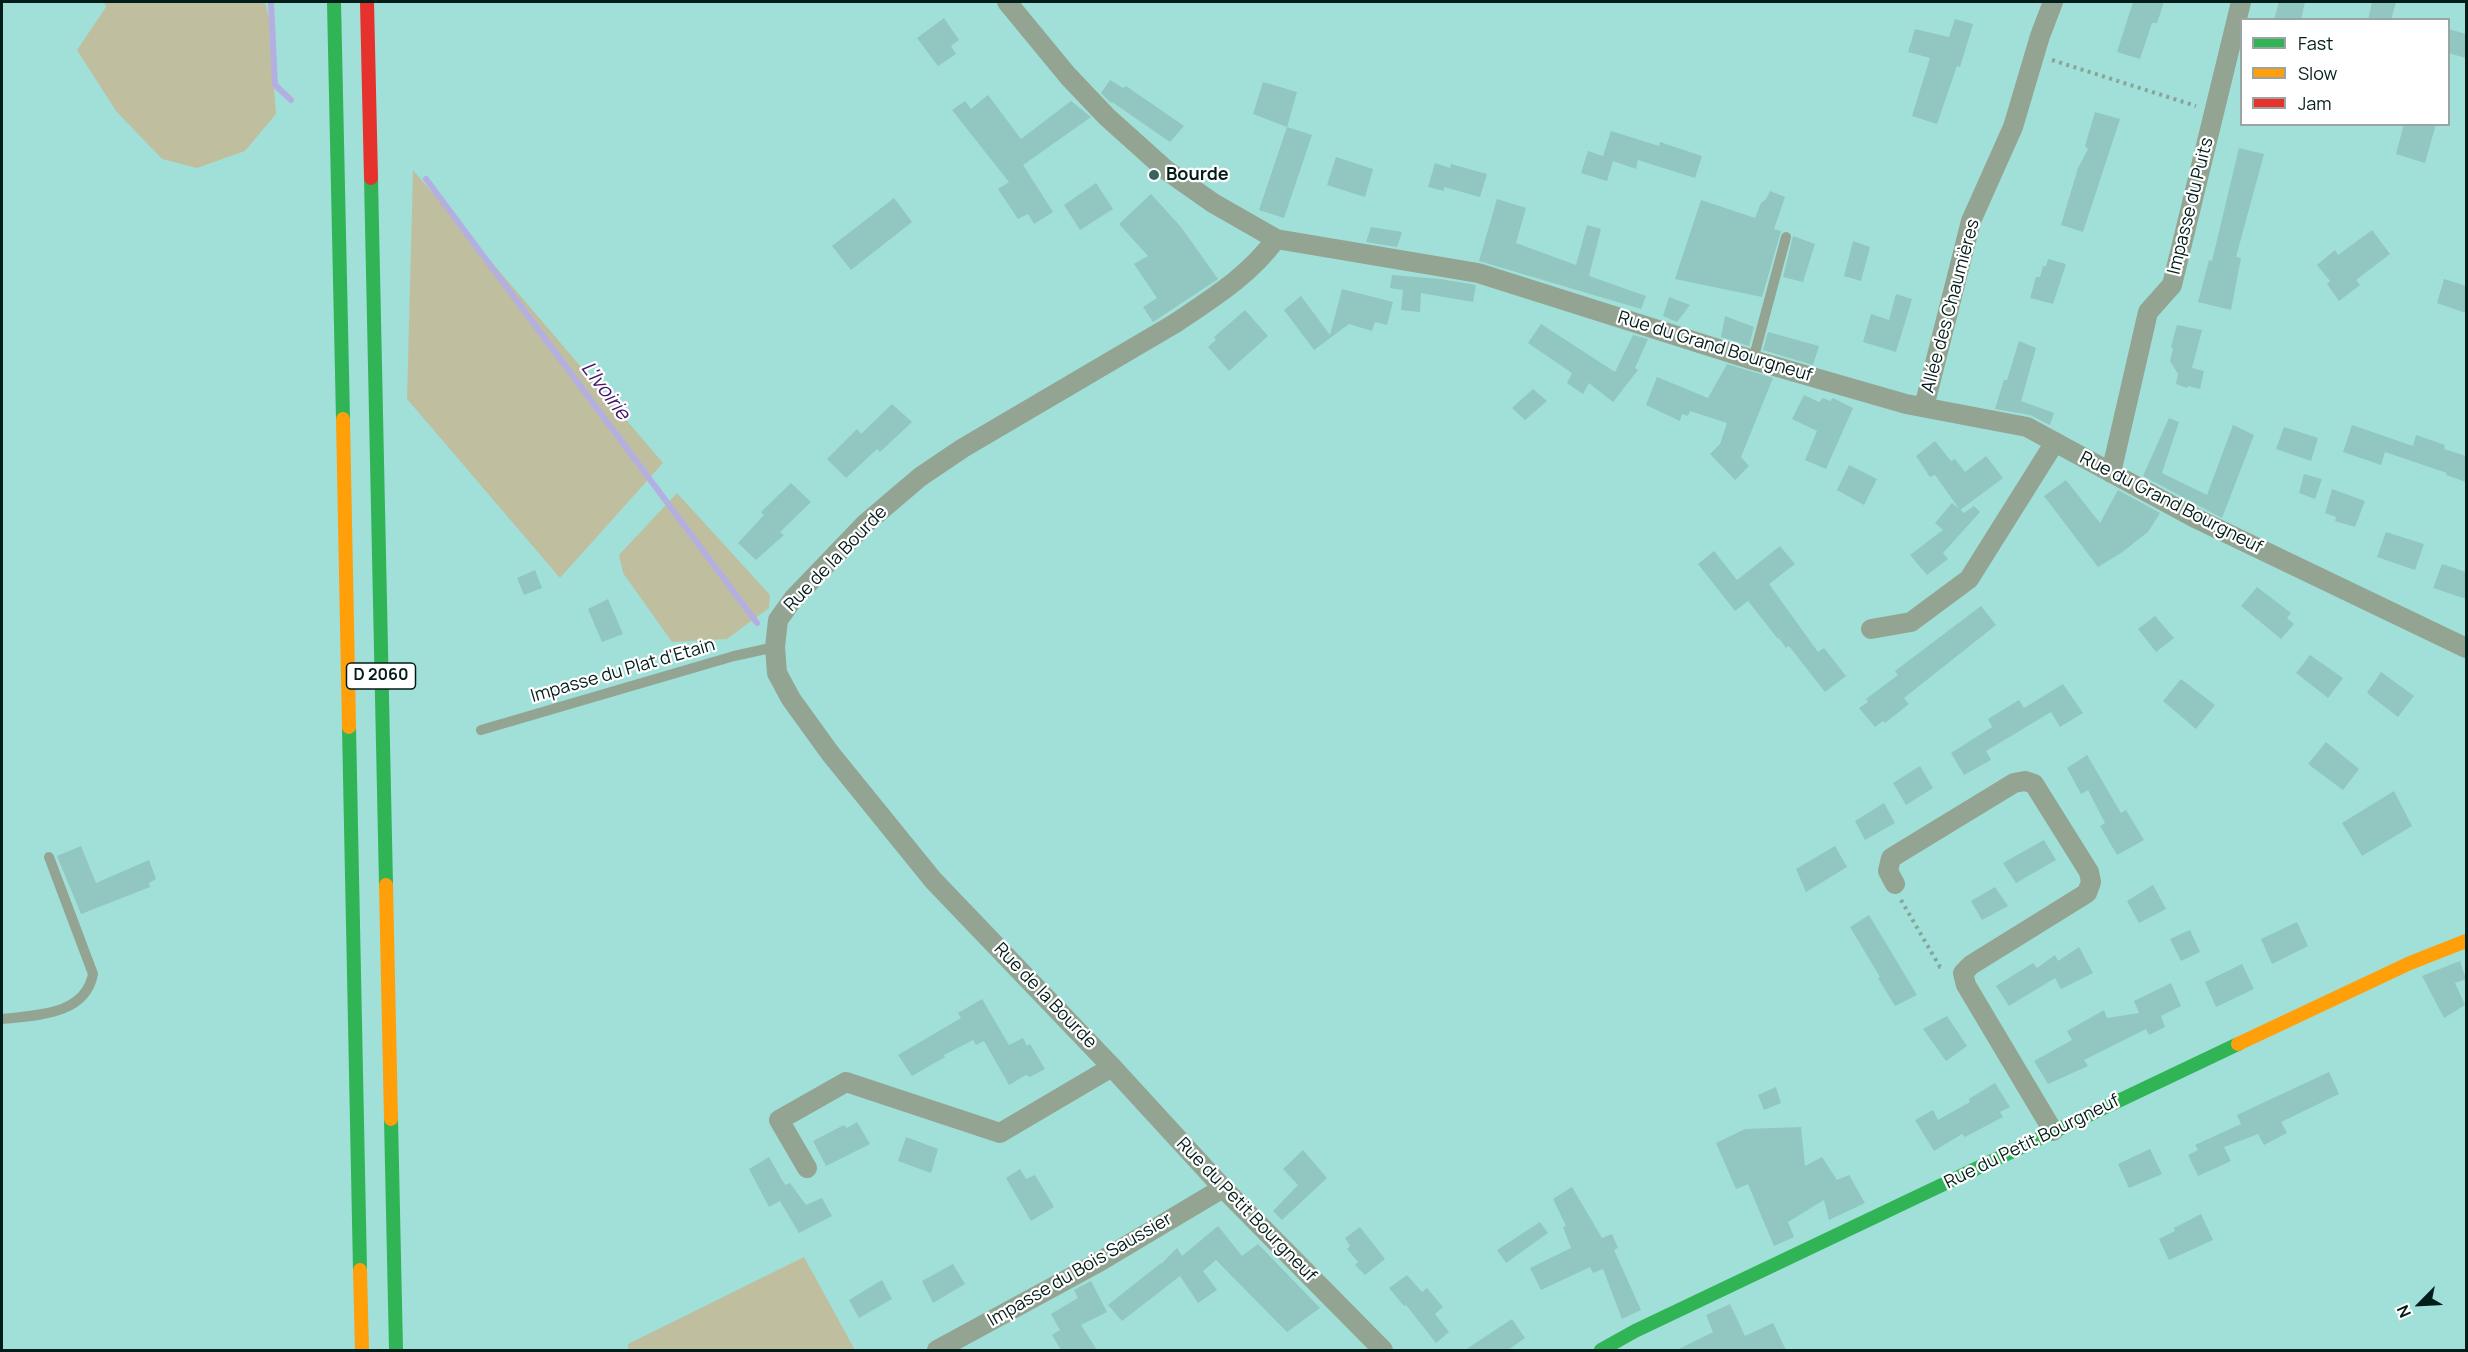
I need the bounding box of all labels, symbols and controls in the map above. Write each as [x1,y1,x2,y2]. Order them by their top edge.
legend [2240,18,2450,126]
text: Fast [2298,31,2333,55]
text: Slow [2298,61,2337,85]
text: Jam [2298,91,2332,115]
street label: Impasse du Puits [2164,135,2218,277]
place label: Bourde [1166,164,1229,186]
marker: Bourde [1147,168,1161,182]
street label: Allée des Chaumières [1917,217,1985,395]
street label: Rue du Grand Bourgneuf [1615,307,1815,387]
water label: L'Ivoirie [575,357,635,425]
street label: Rue du Grand Bourgneuf [2076,447,2266,559]
street label: Rue de la Bourde [780,502,892,616]
street label: Impasse du Plat d'Etain [528,634,718,708]
road number: D 2060 [346,663,416,689]
street label: Rue de la Bourde [989,939,1101,1053]
street label: Rue du Petit Bourgneuf [1941,1090,2123,1194]
street label: Rue du Petit Bourgneuf [1172,1133,1320,1287]
street label: Impasse du Bois Saussier [984,1208,1176,1332]
north arrow [2390,1274,2450,1334]
text: N [2391,1302,2416,1321]

